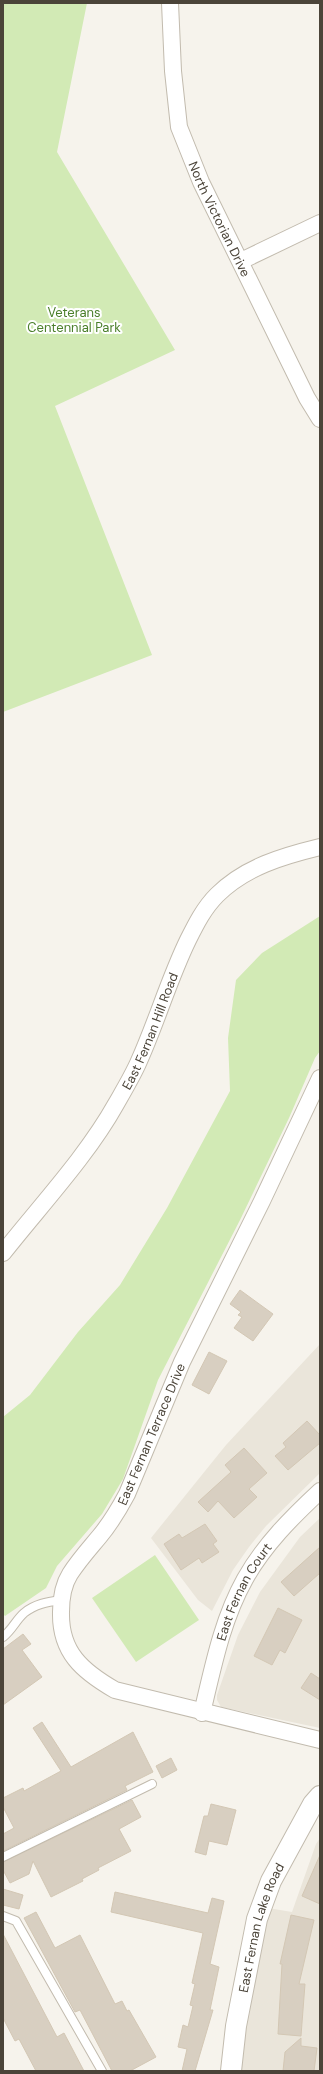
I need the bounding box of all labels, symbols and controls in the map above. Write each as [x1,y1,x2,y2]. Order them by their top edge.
street label: North Victorian Drive [185,159,254,280]
park label: Veterans Centennial Park [27,304,121,336]
street label: East Fernan Hill Road [118,970,182,1093]
street label: East Fernan Terrace Drive [114,1361,189,1508]
street label: East Fernan Court [212,1540,276,1643]
street label: East Fernan Lake Road [235,1860,288,1994]

